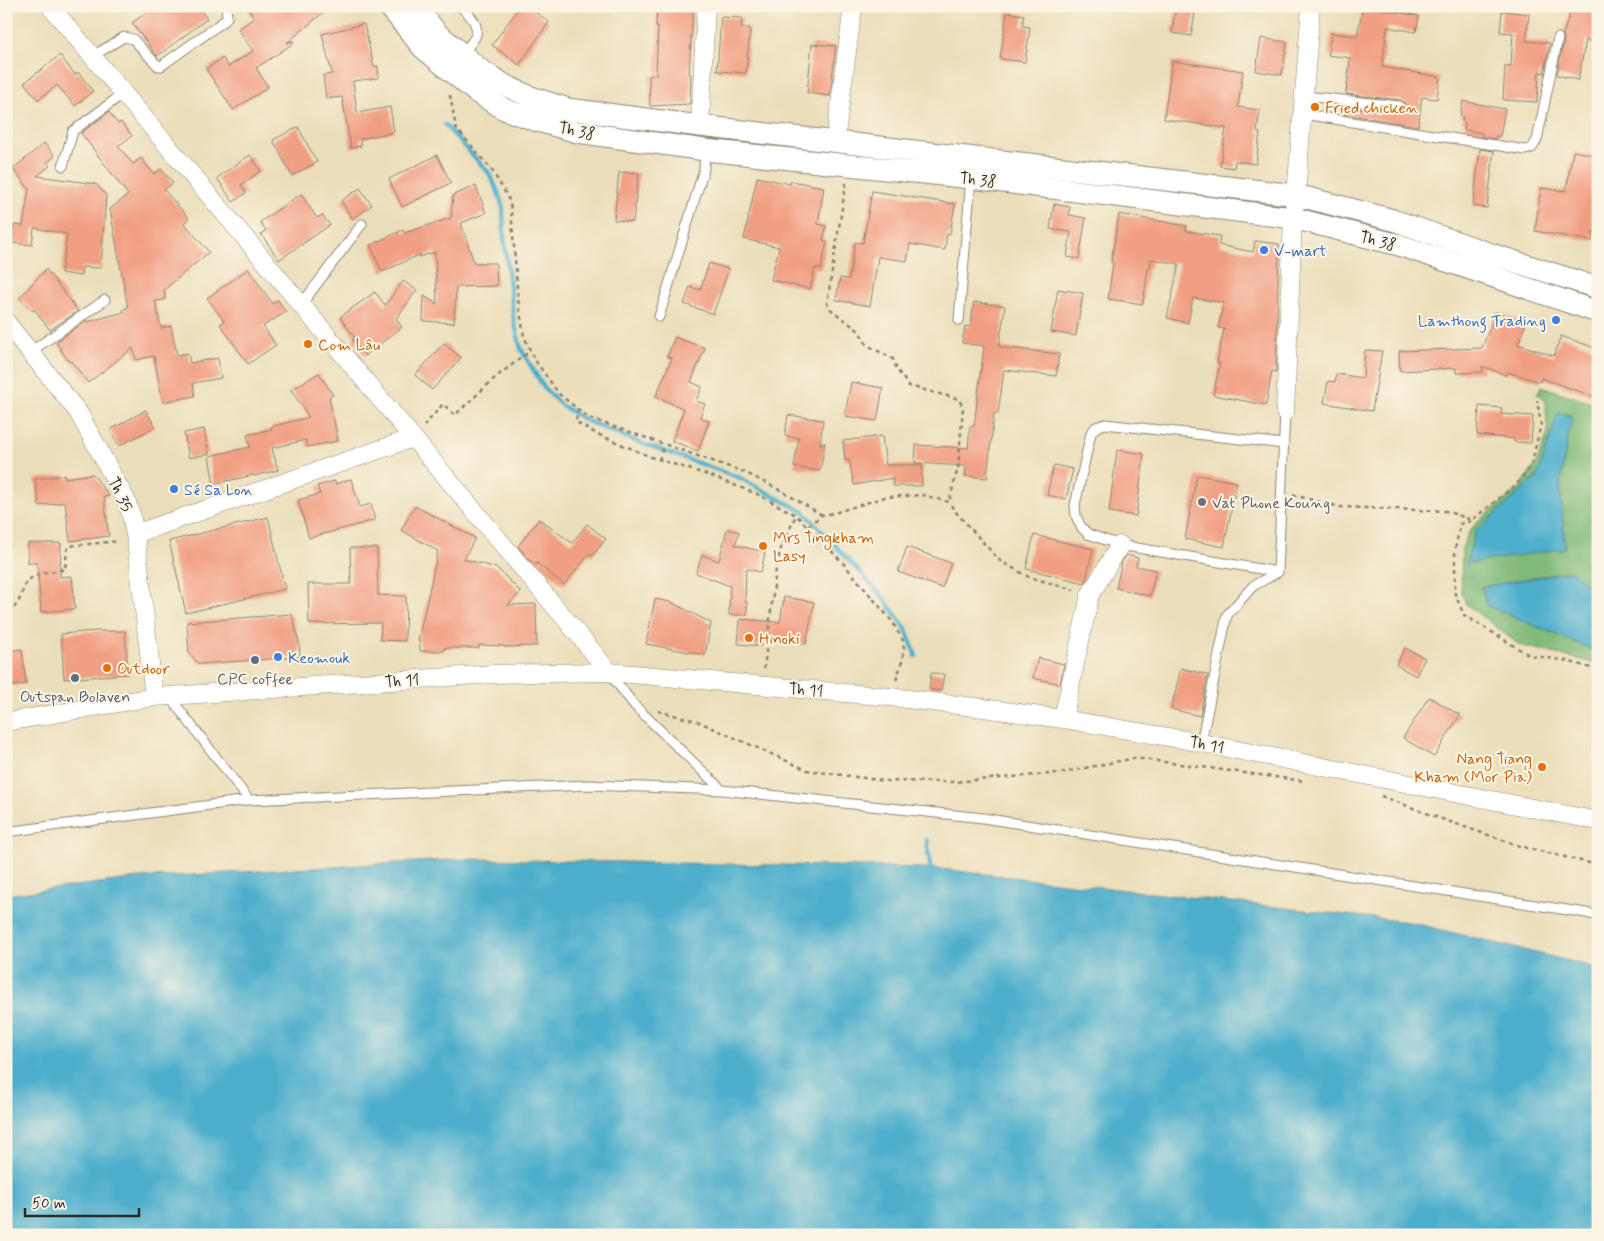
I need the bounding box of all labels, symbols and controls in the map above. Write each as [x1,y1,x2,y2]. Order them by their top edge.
place label: Fried chicken [1325,98,1419,119]
marker: Fried chicken [1309,101,1321,113]
street label: Th 38 [557,117,597,146]
street label: Th 38 [958,168,997,193]
street label: Th 38 [1357,227,1398,256]
place label: V-mart [1274,241,1327,262]
marker: V-mart [1258,244,1270,256]
place label: Lamthong Trading [1418,311,1546,333]
marker: Lamthong Trading [1550,314,1562,326]
place label: Com Lâu [318,335,380,356]
marker: Com Lâu [302,338,314,350]
street label: Th 35 [102,474,137,516]
place label: Sé Sa Lon [184,480,254,501]
marker: Sé Sa Lon [168,483,180,495]
place label: Vat Phone Koung [1212,493,1330,514]
marker: Vat Phone Koung [1196,496,1208,508]
place label: Mrs Tingkham Lasy [773,528,874,567]
marker: Mrs Tingkham Lasy [757,540,769,552]
place label: Hinoki [759,629,800,650]
marker: Hinoki [743,632,755,644]
place label: Keomouk [288,648,350,669]
marker: Keomouk [272,651,284,663]
marker: CPC coffee [249,654,261,666]
place label: Outdoor [117,659,170,680]
marker: Outdoor [101,662,113,674]
place label: CPC coffee [217,669,293,690]
street label: Th 11 [384,670,420,693]
marker: Outspan Bolaven [69,672,81,684]
street label: Th 11 [788,679,824,702]
place label: Outspan Bolaven [20,687,130,708]
street label: Th 11 [1188,732,1226,759]
place label: Nang Tiang Kham (Mor Pia) [1414,749,1532,788]
marker: Nang Tiang Kham (Mor Pia) [1536,761,1548,773]
scale bar [25,1186,139,1218]
text: 50 m [32,1194,66,1214]

